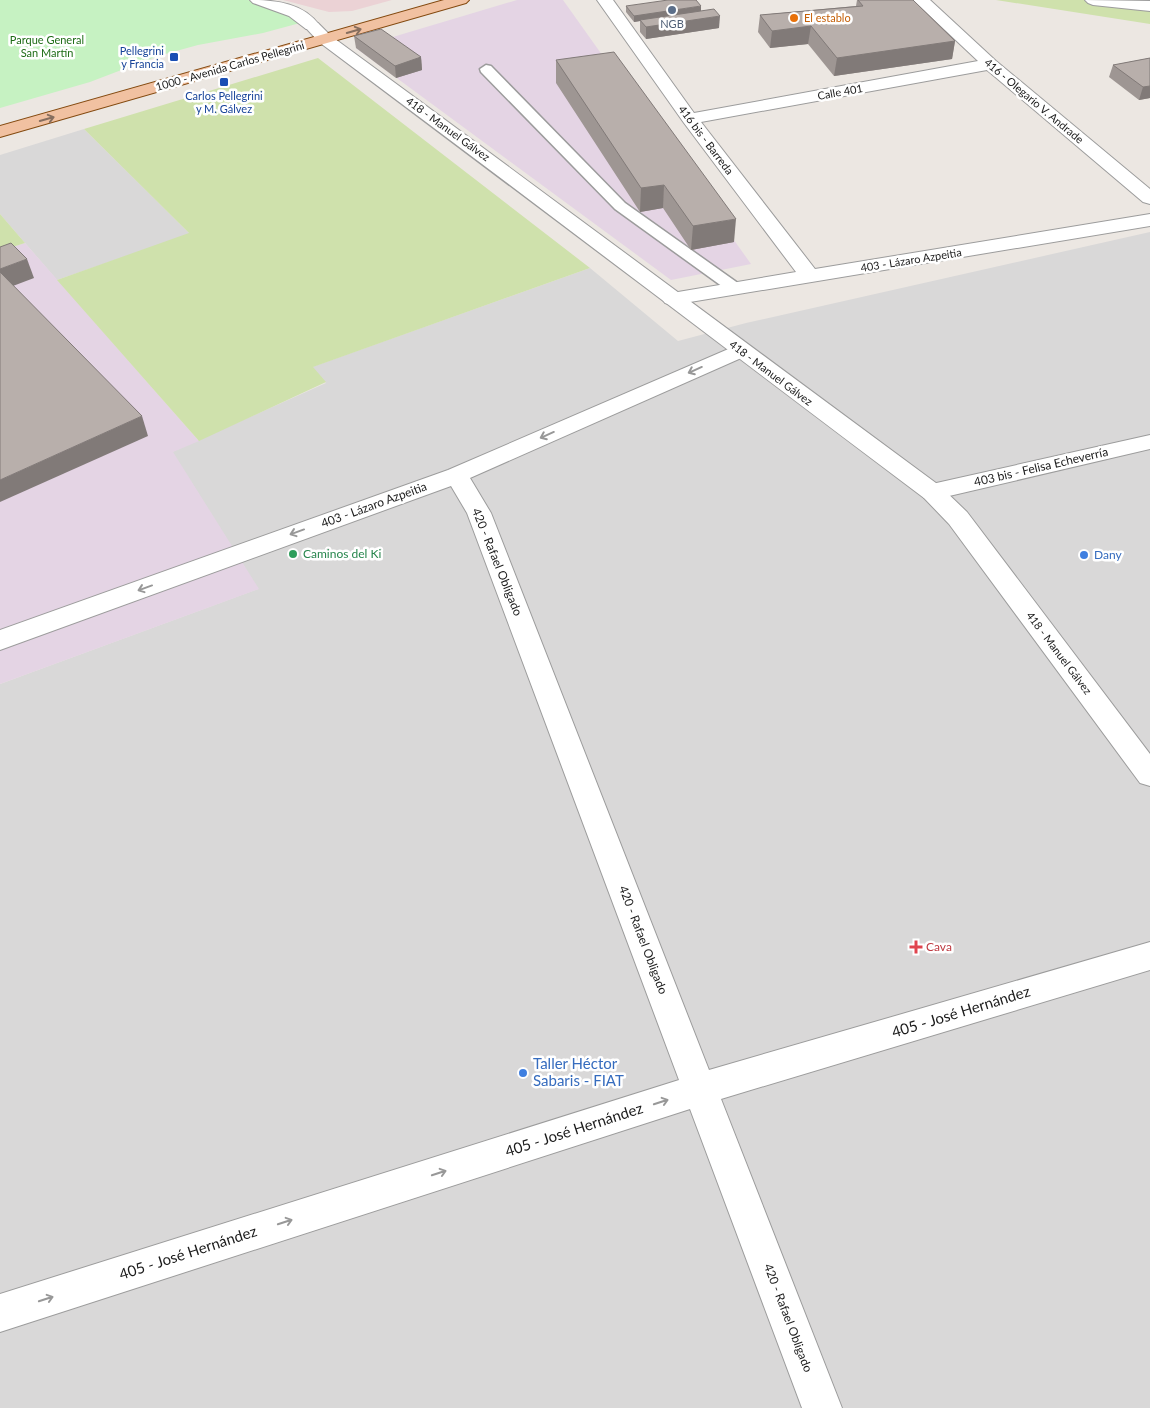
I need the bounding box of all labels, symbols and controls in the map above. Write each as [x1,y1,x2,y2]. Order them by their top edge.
marker: NGB [666,4,678,16]
place label: El establo [804,11,851,24]
marker: El establo [788,12,800,24]
place label: NGB [660,17,684,30]
one-way arrow [346,25,362,35]
park label: Parque General San Martín [10,33,84,59]
street label: 1000 - Avenida Carlos Pellegrini [154,38,306,93]
place label: Pellegrini y Francia [120,44,164,70]
marker: Pellegrini y Francia [168,51,180,63]
street label: 416 - Olegario V. Andrade [982,55,1087,146]
marker: Carlos Pellegrini y M. Gálvez [218,76,230,88]
street label: Calle 401 [816,81,864,102]
place label: Carlos Pellegrini y M. Gálvez [185,89,263,115]
street label: 418 - Manuel Gálvez [404,94,493,163]
street label: 416 bis - Barreda [676,103,737,177]
one-way arrow [38,113,54,123]
street label: 403 - Lázaro Azpeitia [859,245,962,274]
street label: 418 - Manuel Gálvez [727,337,815,408]
one-way arrow [688,365,703,375]
one-way arrow [540,431,555,441]
street label: 403 bis - Felisa Echeverría [972,444,1109,489]
street label: 403 - Lázaro Azpeitia [319,478,429,531]
street label: 420 - Rafael Obligado [469,506,526,618]
one-way arrow [290,528,306,537]
place label: Caminos del Ki [303,546,381,561]
place label: Dany [1094,547,1122,562]
marker: Caminos del Ki [287,548,299,560]
marker: Dany [1078,549,1090,561]
one-way arrow [137,584,153,593]
street label: 418 - Manuel Gálvez [1024,609,1095,697]
street label: 420 - Rafael Obligado [616,884,671,996]
place label: Cava [926,939,952,954]
marker: Cava [910,941,922,953]
street label: 405 - José Hernández [889,981,1032,1041]
place label: Taller Héctor Sabaris - FIAT [533,1054,624,1089]
marker: Taller Héctor Sabaris - FIAT [517,1067,529,1079]
one-way arrow [652,1097,668,1107]
street label: 405 - José Hernández [503,1098,645,1160]
one-way arrow [431,1168,447,1177]
one-way arrow [276,1217,292,1227]
street label: 405 - José Hernández [117,1221,259,1283]
street label: 420 - Rafael Obligado [761,1262,816,1374]
one-way arrow [38,1293,54,1303]

